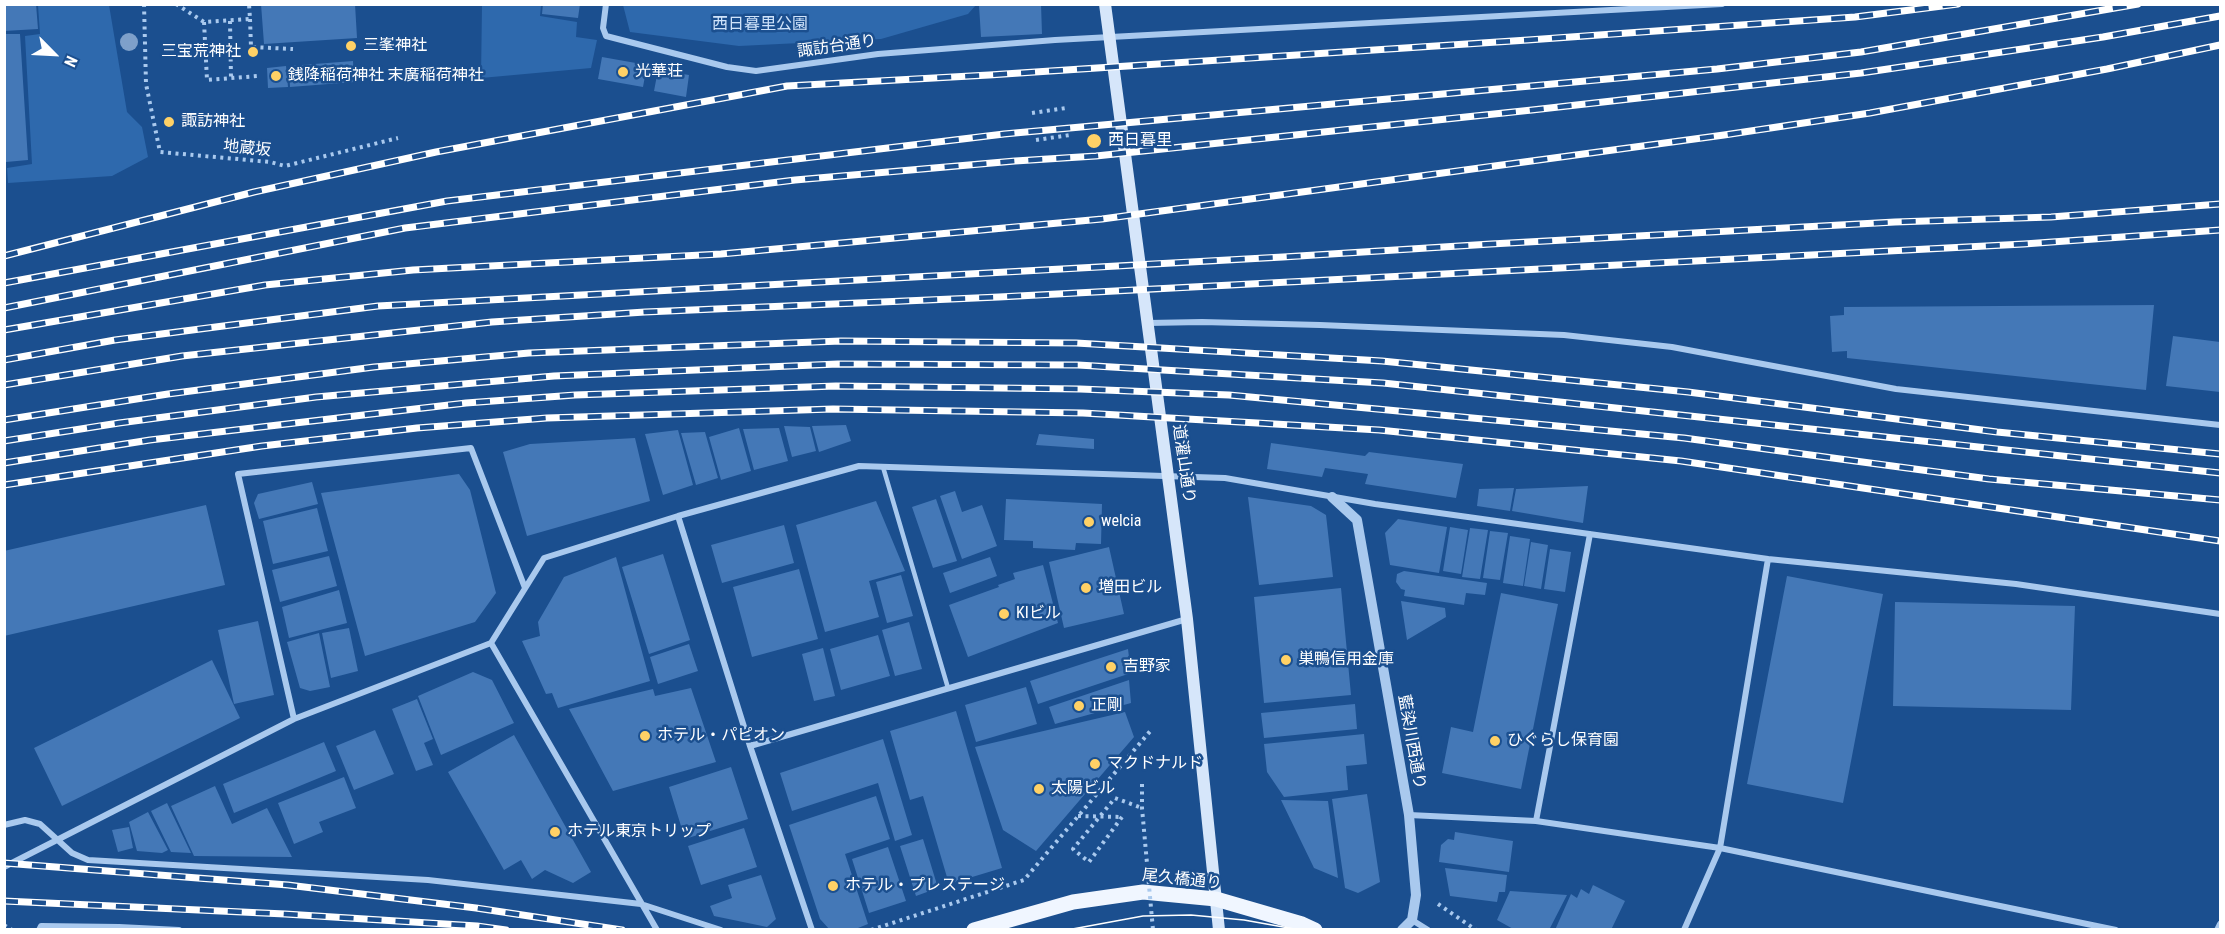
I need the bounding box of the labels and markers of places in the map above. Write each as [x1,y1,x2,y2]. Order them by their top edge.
place label: 三峯神社 [363,36,427,56]
marker: 三峯神社 [344,39,358,53]
place label: 三宝荒神社 [161,42,241,62]
marker: 三宝荒神社 [246,45,260,59]
place label: 光華荘 [635,62,683,82]
marker: 光華荘 [616,65,630,79]
place label: 銭降稲荷神社 末廣稲荷神社 [288,66,484,86]
marker: 銭降稲荷神社 末廣稲荷神社 [269,69,283,83]
place label: 諏訪神社 [181,112,245,132]
marker: 諏訪神社 [162,115,176,129]
place label: 西日暮里 [1108,131,1172,151]
marker: 西日暮里 [1085,132,1103,150]
place label: welcia [1101,512,1141,532]
marker: welcia [1082,515,1096,529]
place label: 増田ビル [1098,578,1162,598]
marker: 増田ビル [1079,581,1093,595]
place label: KIビル [1016,604,1061,624]
marker: KIビル [997,607,1011,621]
place label: 巣鴨信用金庫 [1298,650,1394,670]
marker: 巣鴨信用金庫 [1279,653,1293,667]
place label: 吉野家 [1123,657,1171,677]
marker: 吉野家 [1104,660,1118,674]
place label: 正剛 [1091,696,1123,716]
marker: 正剛 [1072,699,1086,713]
place label: ホテル・パピオン [657,726,785,746]
marker: ホテル・パピオン [638,729,652,743]
place label: ひぐらし保育園 [1507,731,1619,751]
marker: ひぐらし保育園 [1488,734,1502,748]
place label: マクドナルド [1107,754,1203,774]
marker: マクドナルド [1088,757,1102,771]
place label: 太陽ビル [1051,779,1115,799]
marker: 太陽ビル [1032,782,1046,796]
place label: ホテル東京トリップ [567,822,711,842]
marker: ホテル東京トリップ [548,825,562,839]
place label: ホテル・プレステージ [845,876,1005,896]
marker: ホテル・プレステージ [826,879,840,893]

